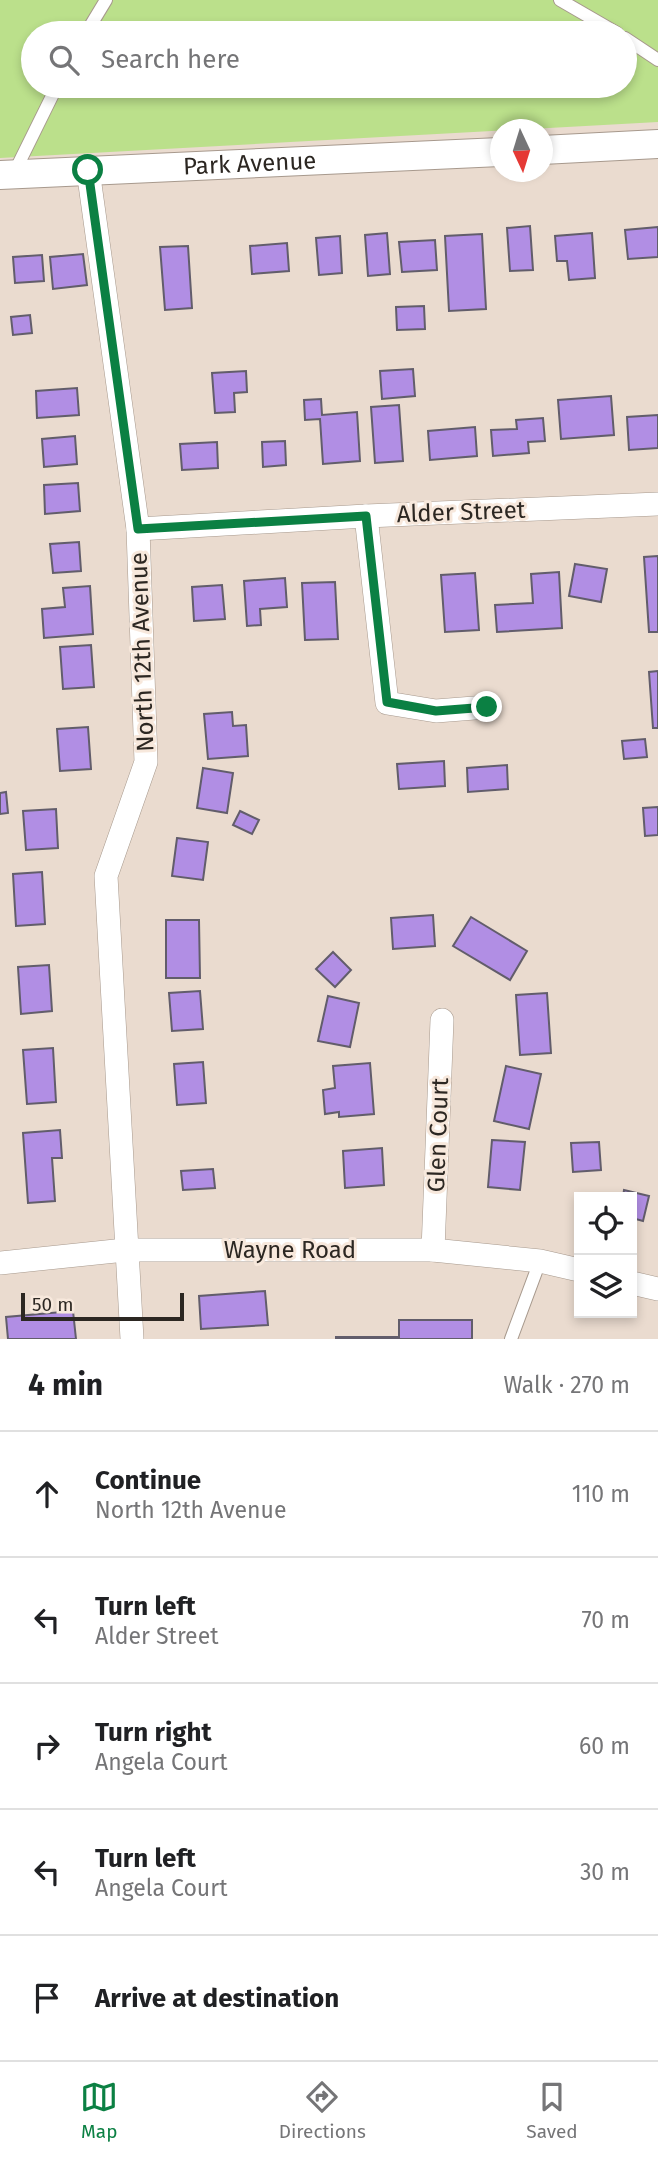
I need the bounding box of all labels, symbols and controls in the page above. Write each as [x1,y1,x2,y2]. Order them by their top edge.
search box [21,21,637,98]
icon: search [45,41,83,79]
text: Search here [101,44,240,75]
north arrow [490,119,553,182]
street label: Park Avenue [182,146,317,181]
route start [72,154,103,185]
street label: Alder Street [396,496,526,528]
street label: North 12th Avenue [125,552,159,752]
route end [471,691,502,722]
street label: Glen Court [422,1077,454,1193]
map controls [574,1192,637,1318]
button: locate [574,1192,637,1255]
street label: Wayne Road [224,1236,356,1264]
button: layers [574,1255,637,1318]
scale bar [21,1290,184,1322]
text: 50 m [32,1293,73,1316]
text: 4 min [28,1367,103,1403]
text: Walk · 270 m [503,1371,630,1399]
text: Continue [95,1465,201,1496]
icon: ahead [28,1475,66,1513]
text: 110 m [572,1480,630,1508]
text: North 12th Avenue [95,1496,286,1524]
text: Turn left [95,1591,196,1622]
icon: left [28,1601,66,1639]
text: 70 m [581,1606,630,1634]
text: Alder Street [95,1622,218,1650]
text: Turn right [95,1717,212,1748]
icon: right [28,1727,66,1765]
text: 60 m [579,1732,630,1760]
text: Angela Court [95,1748,227,1776]
text: Turn left [95,1843,196,1874]
icon: left [28,1853,66,1891]
text: 30 m [580,1858,630,1886]
text: Angela Court [95,1874,227,1902]
icon: arrive [28,1979,66,2017]
text: Arrive at destination [95,1983,339,2014]
tab: Map [80,2078,118,2143]
tab: Directions [279,2078,366,2143]
tab: Saved [526,2078,578,2143]

